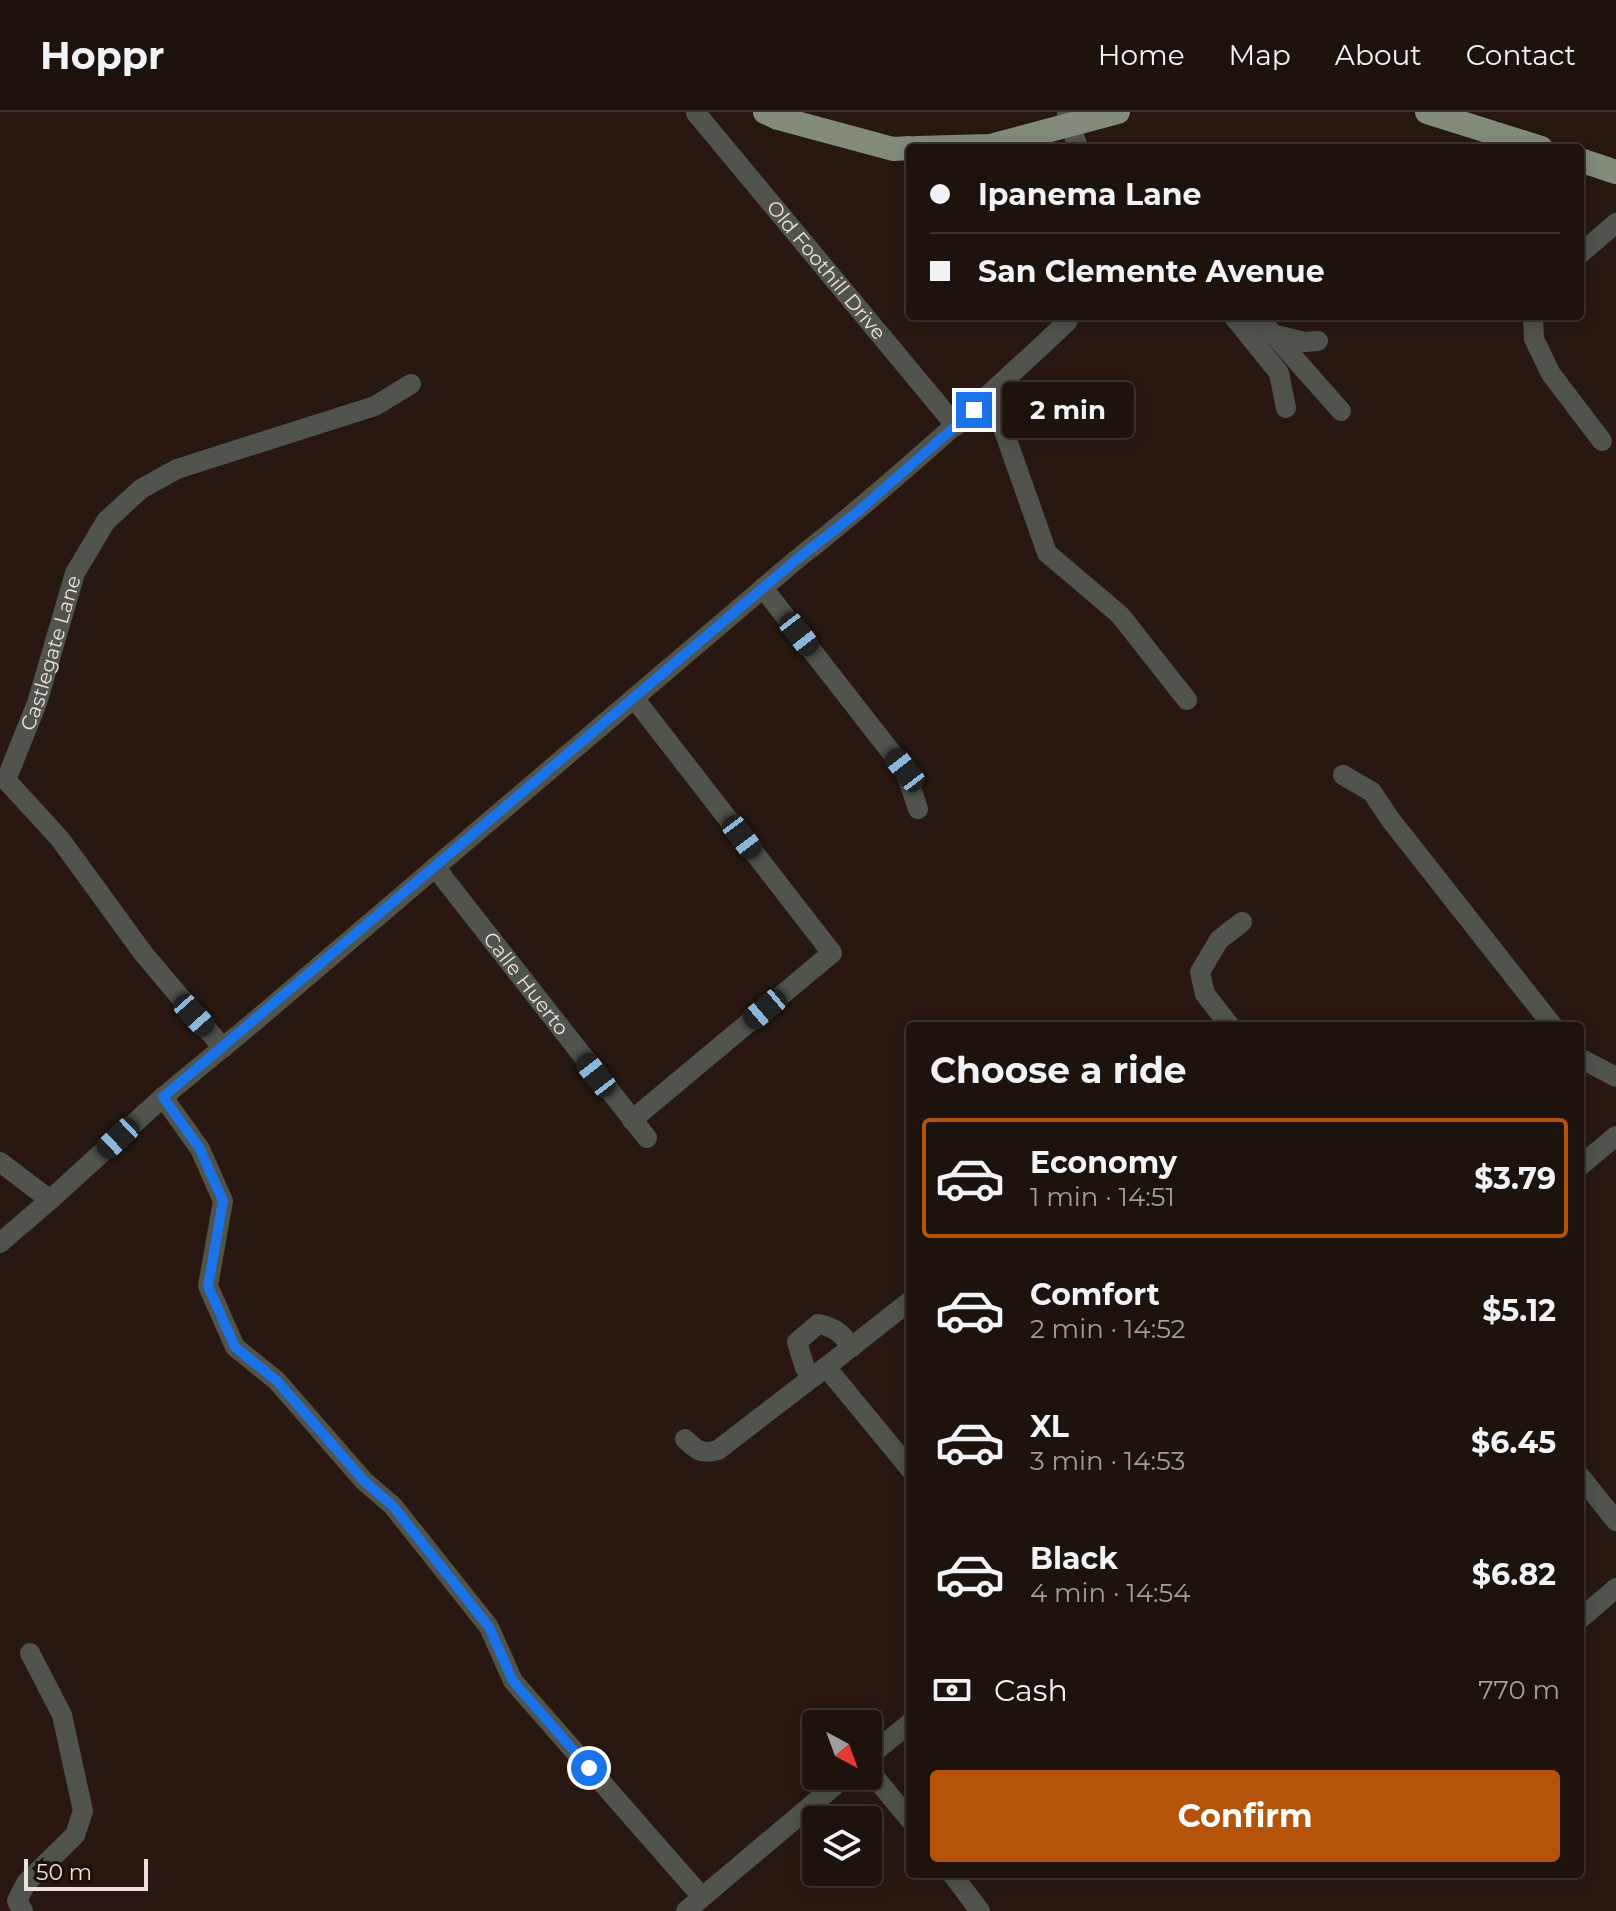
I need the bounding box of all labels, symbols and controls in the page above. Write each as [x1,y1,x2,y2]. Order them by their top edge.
text: Hoppr [40,32,164,79]
text: Home [1098,38,1185,72]
text: Map [1229,38,1291,72]
text: About [1335,38,1422,72]
text: Contact [1466,38,1576,72]
text: Ipanema Lane [978,176,1202,213]
street label: Old Foothill Drive [762,195,891,344]
text: San Clemente Avenue [978,253,1325,290]
callout: 2 min [1002,382,1134,438]
route end [956,392,992,428]
text: 2 min [1030,394,1106,426]
street label: Castlegate Lane [15,573,86,734]
car [775,608,823,660]
car [881,744,929,796]
car [718,811,766,863]
street label: Calle Huerto [478,927,574,1040]
car [739,984,791,1034]
car [169,989,219,1041]
text: Choose a ride [930,1048,1187,1092]
car [572,1049,620,1101]
car [92,1113,144,1163]
icon: car [934,1142,1006,1214]
text: Economy [1030,1144,1177,1181]
text: $3.79 [1474,1160,1556,1197]
text: 1 min · 14:51 [1030,1181,1175,1213]
icon: car [934,1274,1006,1346]
text: Comfort [1030,1276,1160,1313]
text: $5.12 [1482,1292,1556,1329]
text: 2 min · 14:52 [1030,1313,1186,1345]
icon: car [934,1406,1006,1478]
text: XL [1030,1408,1069,1445]
text: $6.45 [1471,1424,1556,1461]
text: 3 min · 14:53 [1030,1445,1185,1477]
icon: car [934,1538,1006,1610]
text: Black [1030,1540,1118,1577]
text: $6.82 [1472,1556,1556,1593]
text: 4 min · 14:54 [1030,1577,1190,1609]
icon: cash [930,1668,974,1712]
text: Cash [994,1672,1068,1709]
text: 770 m [1478,1674,1560,1706]
north arrow [802,1710,882,1790]
map controls [802,1710,882,1886]
route start [571,1750,607,1786]
button: Confirm [930,1770,1560,1862]
button: layers [802,1806,882,1886]
scale bar [24,1855,148,1891]
text: 50 m [36,1859,92,1886]

